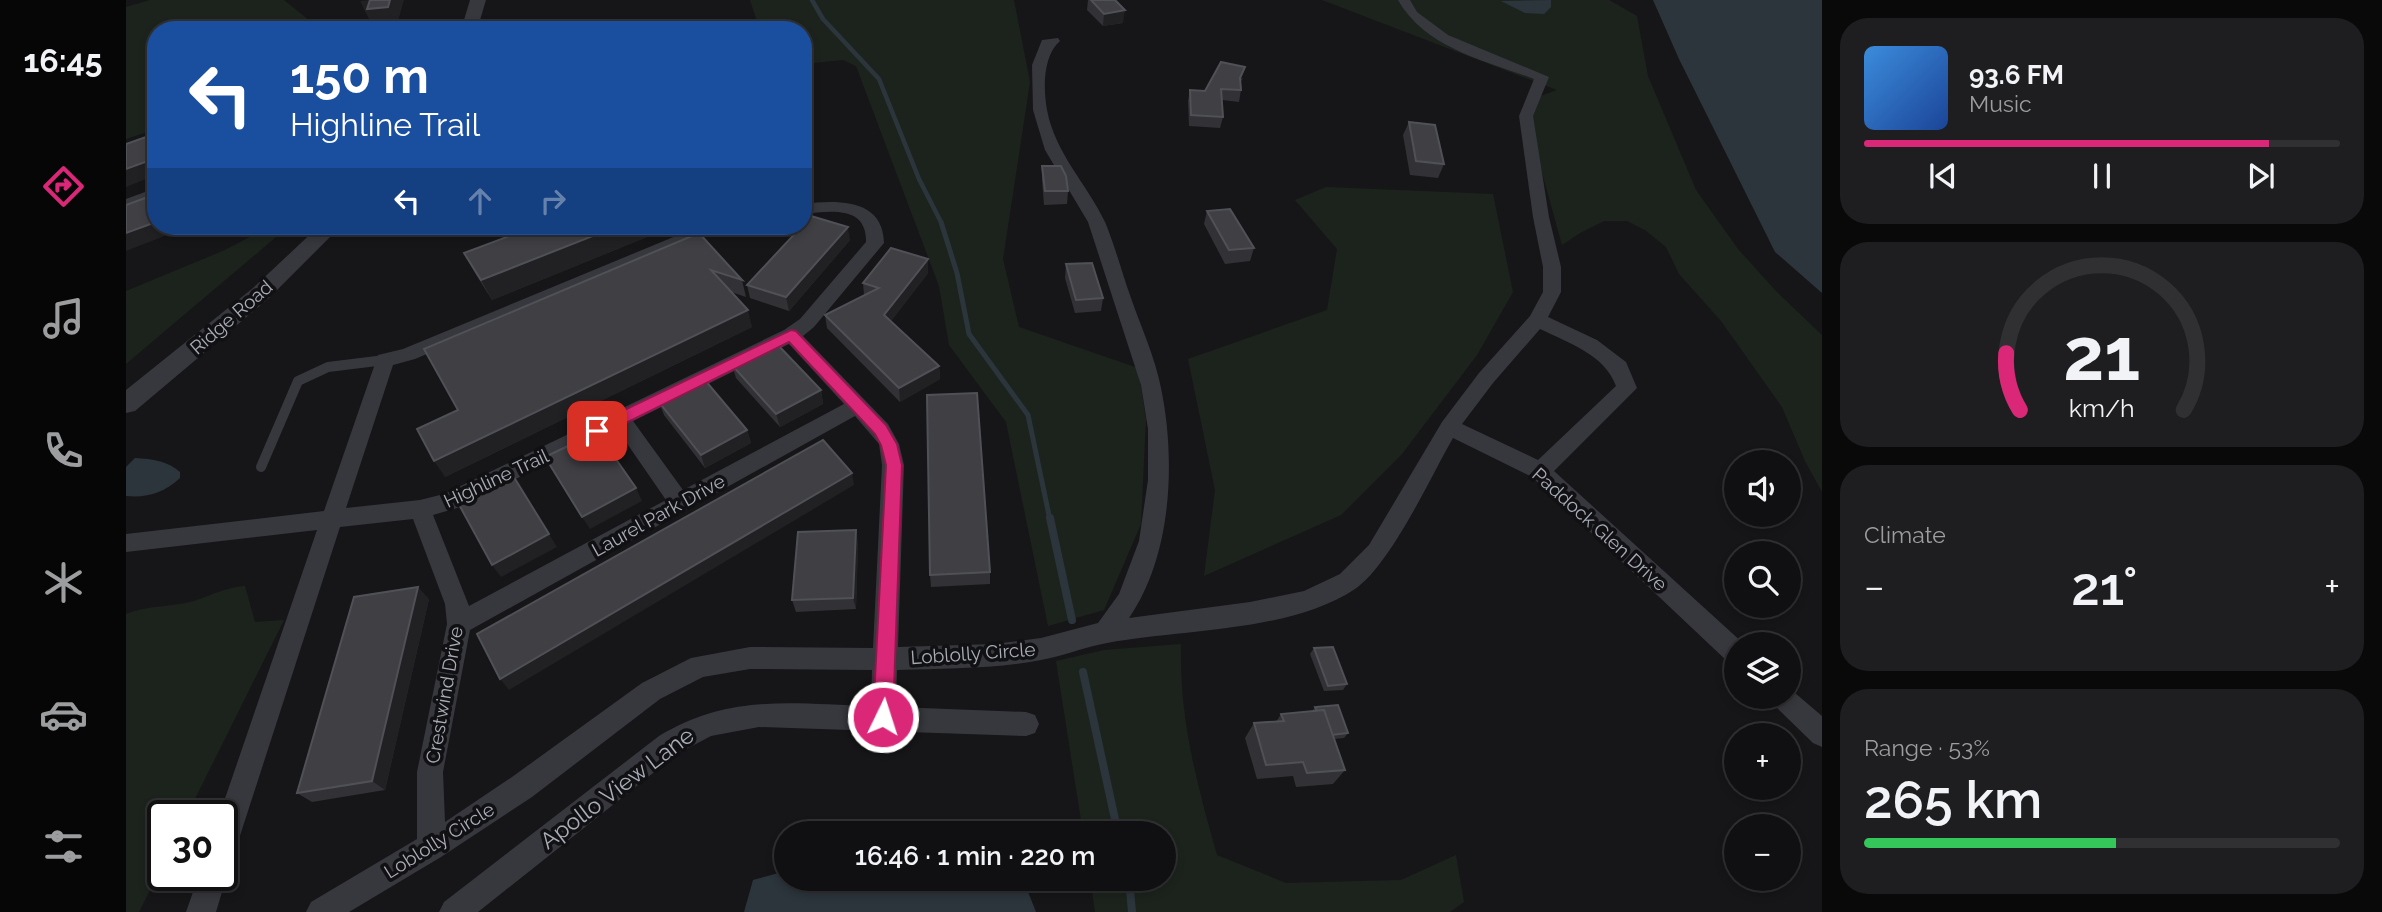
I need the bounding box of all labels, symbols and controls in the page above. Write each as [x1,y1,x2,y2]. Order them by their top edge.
text: 16:45 [23,42,103,79]
text: 150 m [290,47,429,104]
icon: left [175,49,266,140]
text: 93.6 FM [1969,60,2064,90]
text: Music [1969,90,2032,117]
text: Highline Trail [290,106,480,143]
icon: previous [1924,157,1962,195]
icon: pause [2083,157,2121,195]
icon: next [2242,157,2280,195]
icon: directions [39,162,88,211]
icon: left [388,182,426,220]
icon: ahead [461,182,499,220]
icon: right [534,182,572,220]
street label: Ridge Road [185,275,277,359]
icon: music [39,294,88,343]
text: 21 [2063,313,2141,398]
text: km/h [2069,393,2135,423]
pin [567,401,627,461]
icon: arrive [578,412,616,450]
icon: phone [39,426,88,475]
street label: Highline Trail [440,444,553,512]
map controls [1724,450,1801,891]
button: sound [1724,450,1801,527]
street label: Paddock Glen Drive [1528,463,1672,595]
street label: Laurel Park Drive [588,469,728,561]
text: Climate [1864,521,1946,548]
button: search [1724,541,1801,618]
text: 21° [2071,556,2138,617]
icon: climate [39,558,88,607]
text: − [1864,564,1884,609]
text: + [2324,564,2340,609]
street label: Crestwind Drive [421,625,467,765]
button: layers [1724,632,1801,709]
street label: Loblolly Circle [910,638,1036,668]
position arrow [846,680,920,754]
icon: car [39,690,88,739]
street label: Apollo View Lane [535,721,699,854]
button: + [1724,723,1801,800]
text: Range · 53% [1864,734,1990,761]
text: 265 km [1864,769,2042,830]
street label: Loblolly Circle [380,797,498,883]
speed limit sign: 30 [147,800,238,891]
button: − [1724,814,1801,891]
icon: filters [39,822,88,871]
text: 16:46 · 1 min · 220 m [855,841,1095,871]

